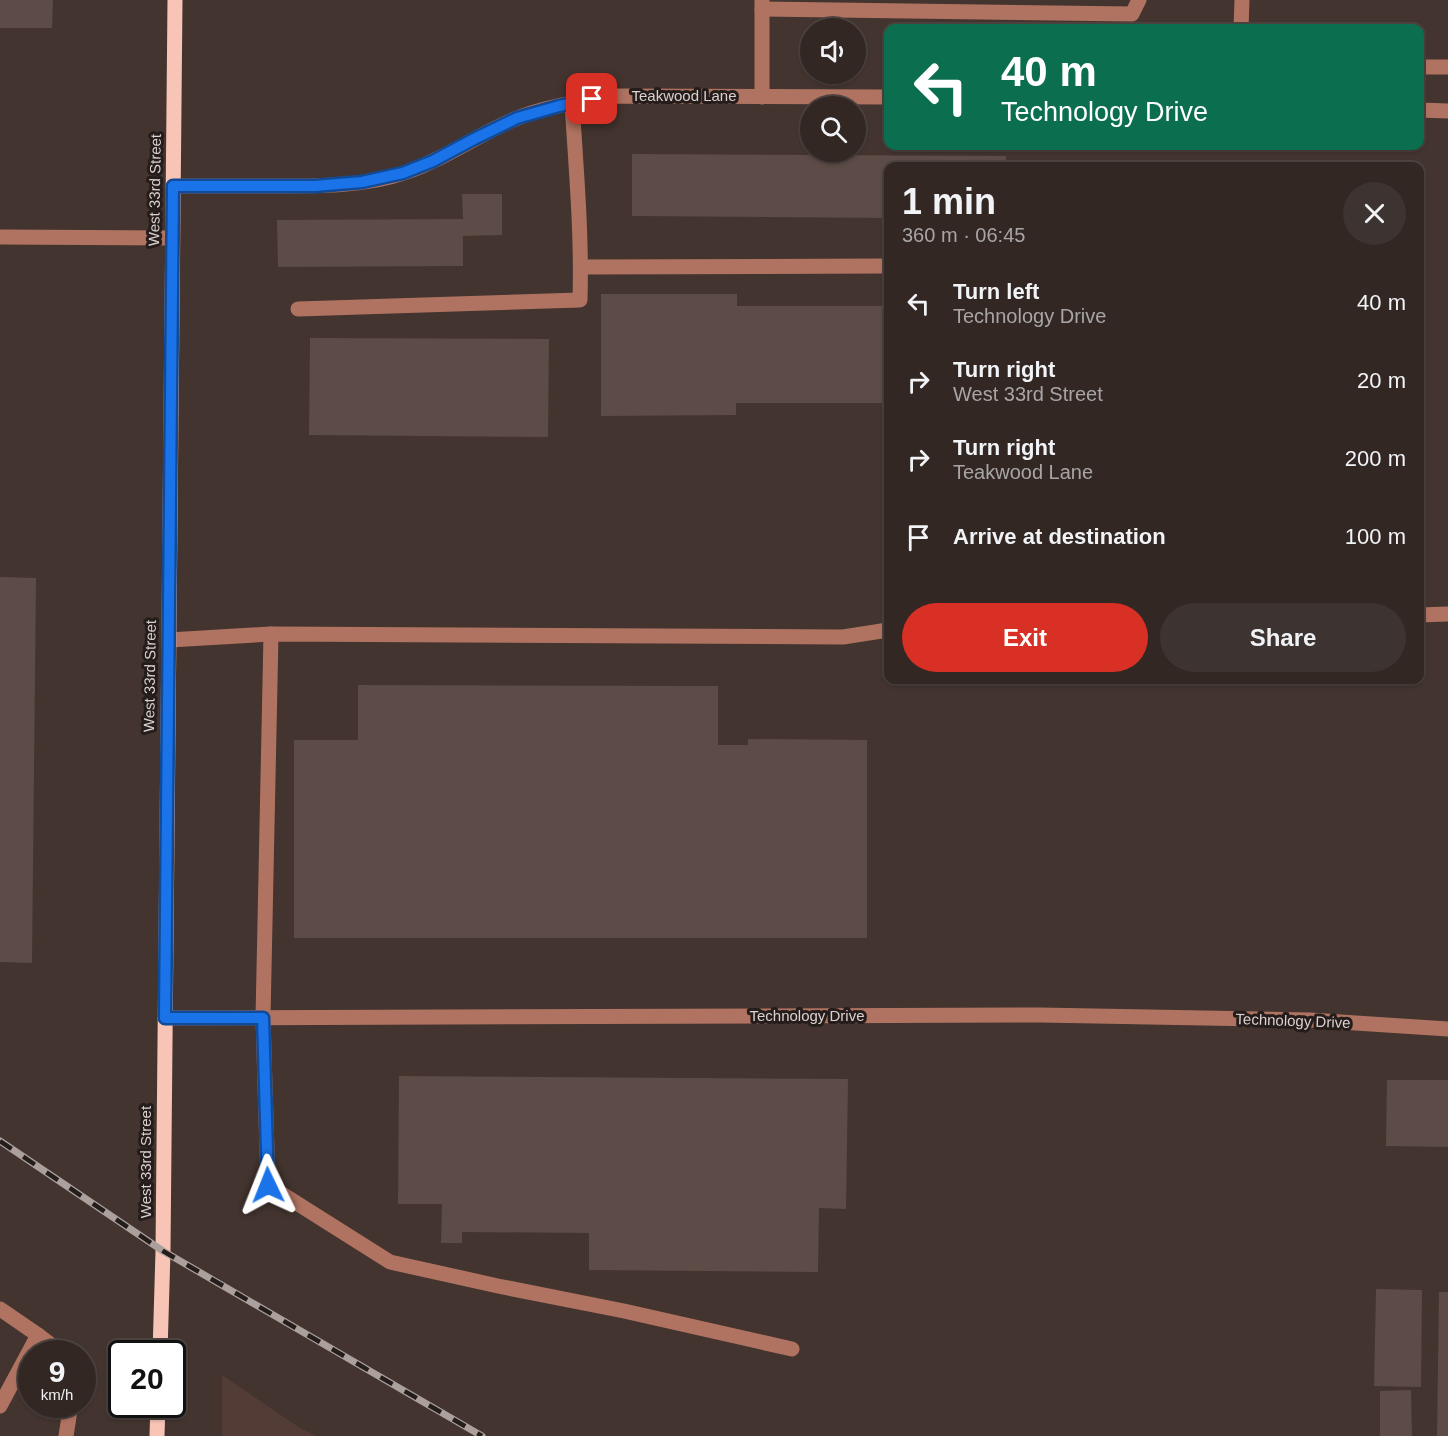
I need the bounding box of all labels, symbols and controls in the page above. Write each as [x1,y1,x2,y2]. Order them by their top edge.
map controls [800,18,866,162]
button: sound [800,18,866,84]
icon: left [902,48,980,126]
text: 40 m [1001,48,1097,95]
pin [566,73,617,124]
icon: arrive [575,82,608,115]
street label: Teakwood Lane [631,87,737,104]
button: search [800,96,866,162]
text: Technology Drive [1001,97,1208,127]
street label: West 33rd Street [145,133,164,246]
text: 1 min [902,181,996,222]
button: close [1343,182,1406,245]
text: 360 m · 06:45 [902,224,1025,246]
text: Turn left [953,279,1039,304]
icon: left [902,287,935,320]
text: 40 m [1357,290,1406,315]
text: Technology Drive [953,305,1106,327]
text: Turn right [953,357,1055,382]
icon: right [902,365,935,398]
text: 20 m [1357,368,1406,393]
text: West 33rd Street [953,383,1103,405]
text: Turn right [953,435,1055,460]
icon: right [902,443,935,476]
text: 200 m [1345,446,1406,471]
text: Teakwood Lane [953,461,1093,483]
icon: arrive [902,521,935,554]
text: Arrive at destination [953,524,1166,549]
text: 100 m [1345,524,1406,549]
button: Exit [902,603,1148,672]
button: Share [1160,603,1406,672]
street label: West 33rd Street [140,619,159,732]
street label: Technology Drive [749,1007,865,1024]
street label: Technology Drive [1235,1010,1351,1031]
street label: West 33rd Street [137,1105,154,1218]
position arrow [236,1153,300,1217]
speed limit sign: 20 [108,1340,186,1418]
text: 9 [49,1355,65,1388]
text: km/h [41,1386,73,1403]

